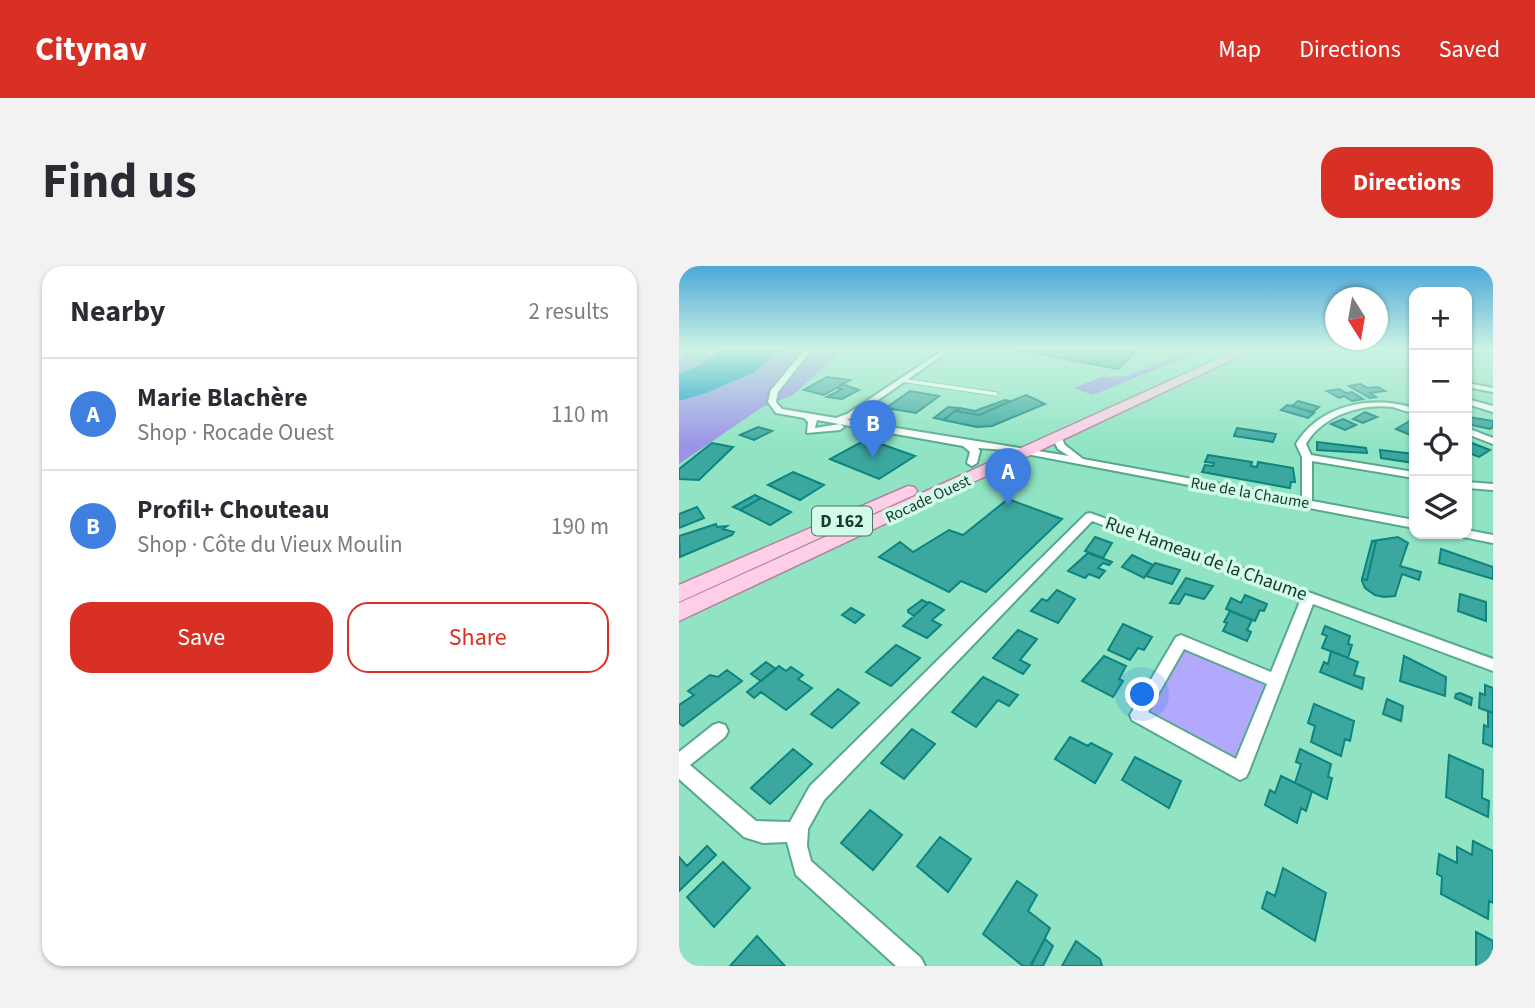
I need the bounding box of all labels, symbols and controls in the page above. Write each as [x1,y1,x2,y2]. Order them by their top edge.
text: Citynav [35,26,147,73]
text: Map [1218,32,1261,67]
text: Directions [1299,32,1401,67]
text: Saved [1439,32,1500,67]
text: Find us [42,147,197,217]
button: Directions [1321,147,1493,218]
north arrow [1325,287,1388,350]
map controls [1409,287,1472,539]
button: + [1409,287,1472,350]
text: Nearby [70,290,165,333]
text: 2 results [529,295,609,328]
button: − [1409,350,1472,413]
text: Marie Blachère [137,379,308,416]
text: A [86,398,100,431]
text: 110 m [551,398,609,431]
pin: B [850,400,896,458]
button: locate [1409,413,1472,476]
text: Shop · Rocade Ouest [137,416,334,449]
pin: A [985,448,1031,506]
street label: Rocade Ouest [882,469,975,528]
street label: Rue de la Chaume [1189,472,1311,514]
button: layers [1409,476,1472,539]
text: Profil+ Chouteau [137,491,330,528]
road number: D 162 [812,507,872,536]
text: B [86,510,100,543]
text: 190 m [551,510,609,543]
street label: Rue Hameau de la Chaume [1101,510,1311,608]
text: Shop · Côte du Vieux Moulin [137,528,403,561]
button: Save [70,602,333,673]
button: Share [347,602,609,673]
your location [1125,677,1159,711]

